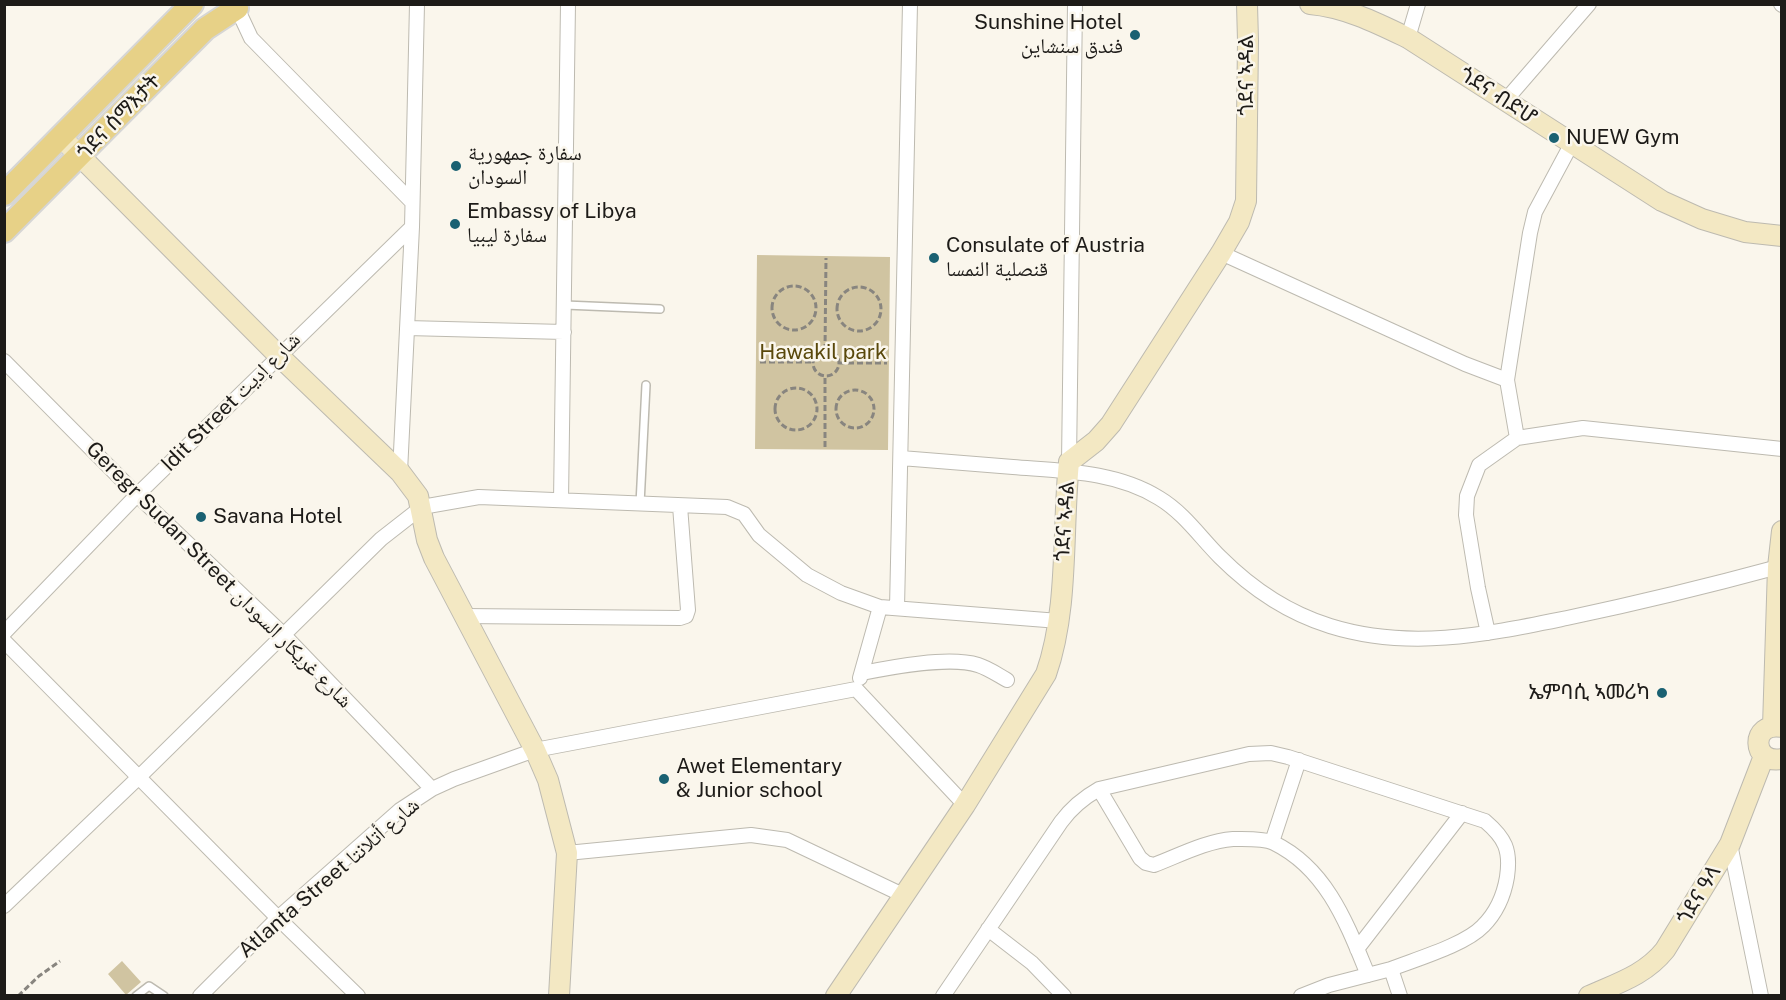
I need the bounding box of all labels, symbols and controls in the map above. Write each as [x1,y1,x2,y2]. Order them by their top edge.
place label: Sunshine Hotel فندق سنشاين [974,10,1123,60]
marker: Sunshine Hotel فندق سنشاين [1128,28,1142,42]
street label: ጎደና ኣዳል [1234,35,1260,115]
street label: ጎደና ብድሆ [1455,62,1541,130]
street label: ጎደና ሰማእታት [72,69,166,165]
place label: NUEW Gym [1566,125,1679,151]
marker: NUEW Gym [1547,131,1561,145]
place label: سفارة جمهورية السودان [468,141,582,191]
marker: سفارة جمهورية السودان [449,159,463,173]
place label: Embassy of Libya سفارة ليبيا [467,199,637,249]
marker: Embassy of Libya سفارة ليبيا [448,217,462,231]
place label: Consulate of Austria قنصلية النمسا [946,233,1145,283]
marker: Consulate of Austria قنصلية النمسا [927,251,941,265]
street label: Idit Street شارع إديت [156,327,306,477]
park label: Hawakil park [759,340,887,366]
street label: Geregr Sudan Street شارع غريكار السودان [81,437,357,713]
street label: ጎደና ኣዳል [1050,480,1080,562]
place label: Savana Hotel [213,504,342,530]
marker: Savana Hotel [194,510,208,524]
place label: ኤምባሲ ኣመሪካ [1528,680,1650,706]
marker: ኤምባሲ ኣመሪካ [1655,686,1669,700]
place label: Awet Elementary & Junior school [676,754,842,804]
marker: Awet Elementary & Junior school [657,772,671,786]
street label: Atlanta Street شارع أتلانتا [233,793,425,963]
street label: ጎደና ዓላ [1672,861,1726,929]

